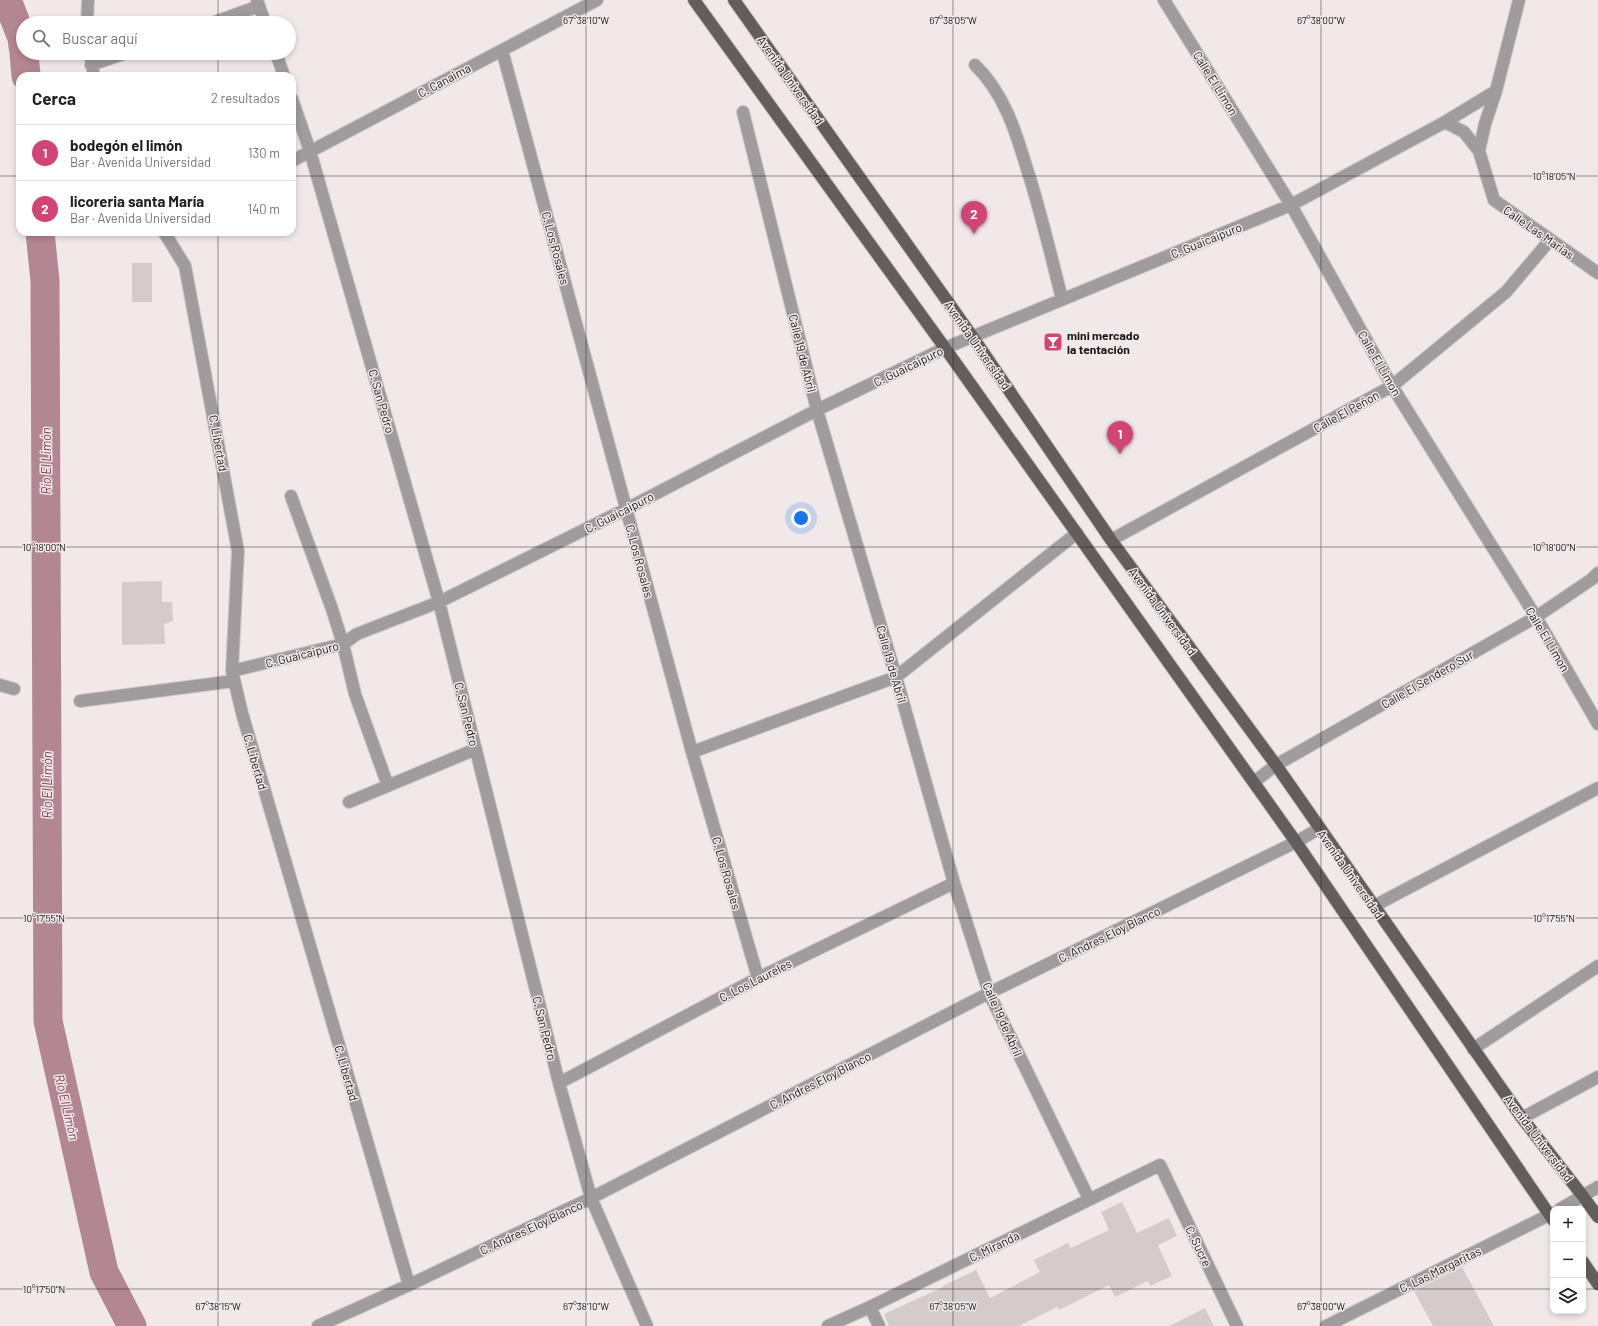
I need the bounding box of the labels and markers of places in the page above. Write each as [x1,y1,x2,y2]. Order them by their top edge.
pin: 2 [961,201,987,234]
place label: mini mercado la tentación [1067,328,1140,356]
bar icon: mini mercado la tentación [1042,331,1064,353]
pin: 1 [1107,421,1133,454]

